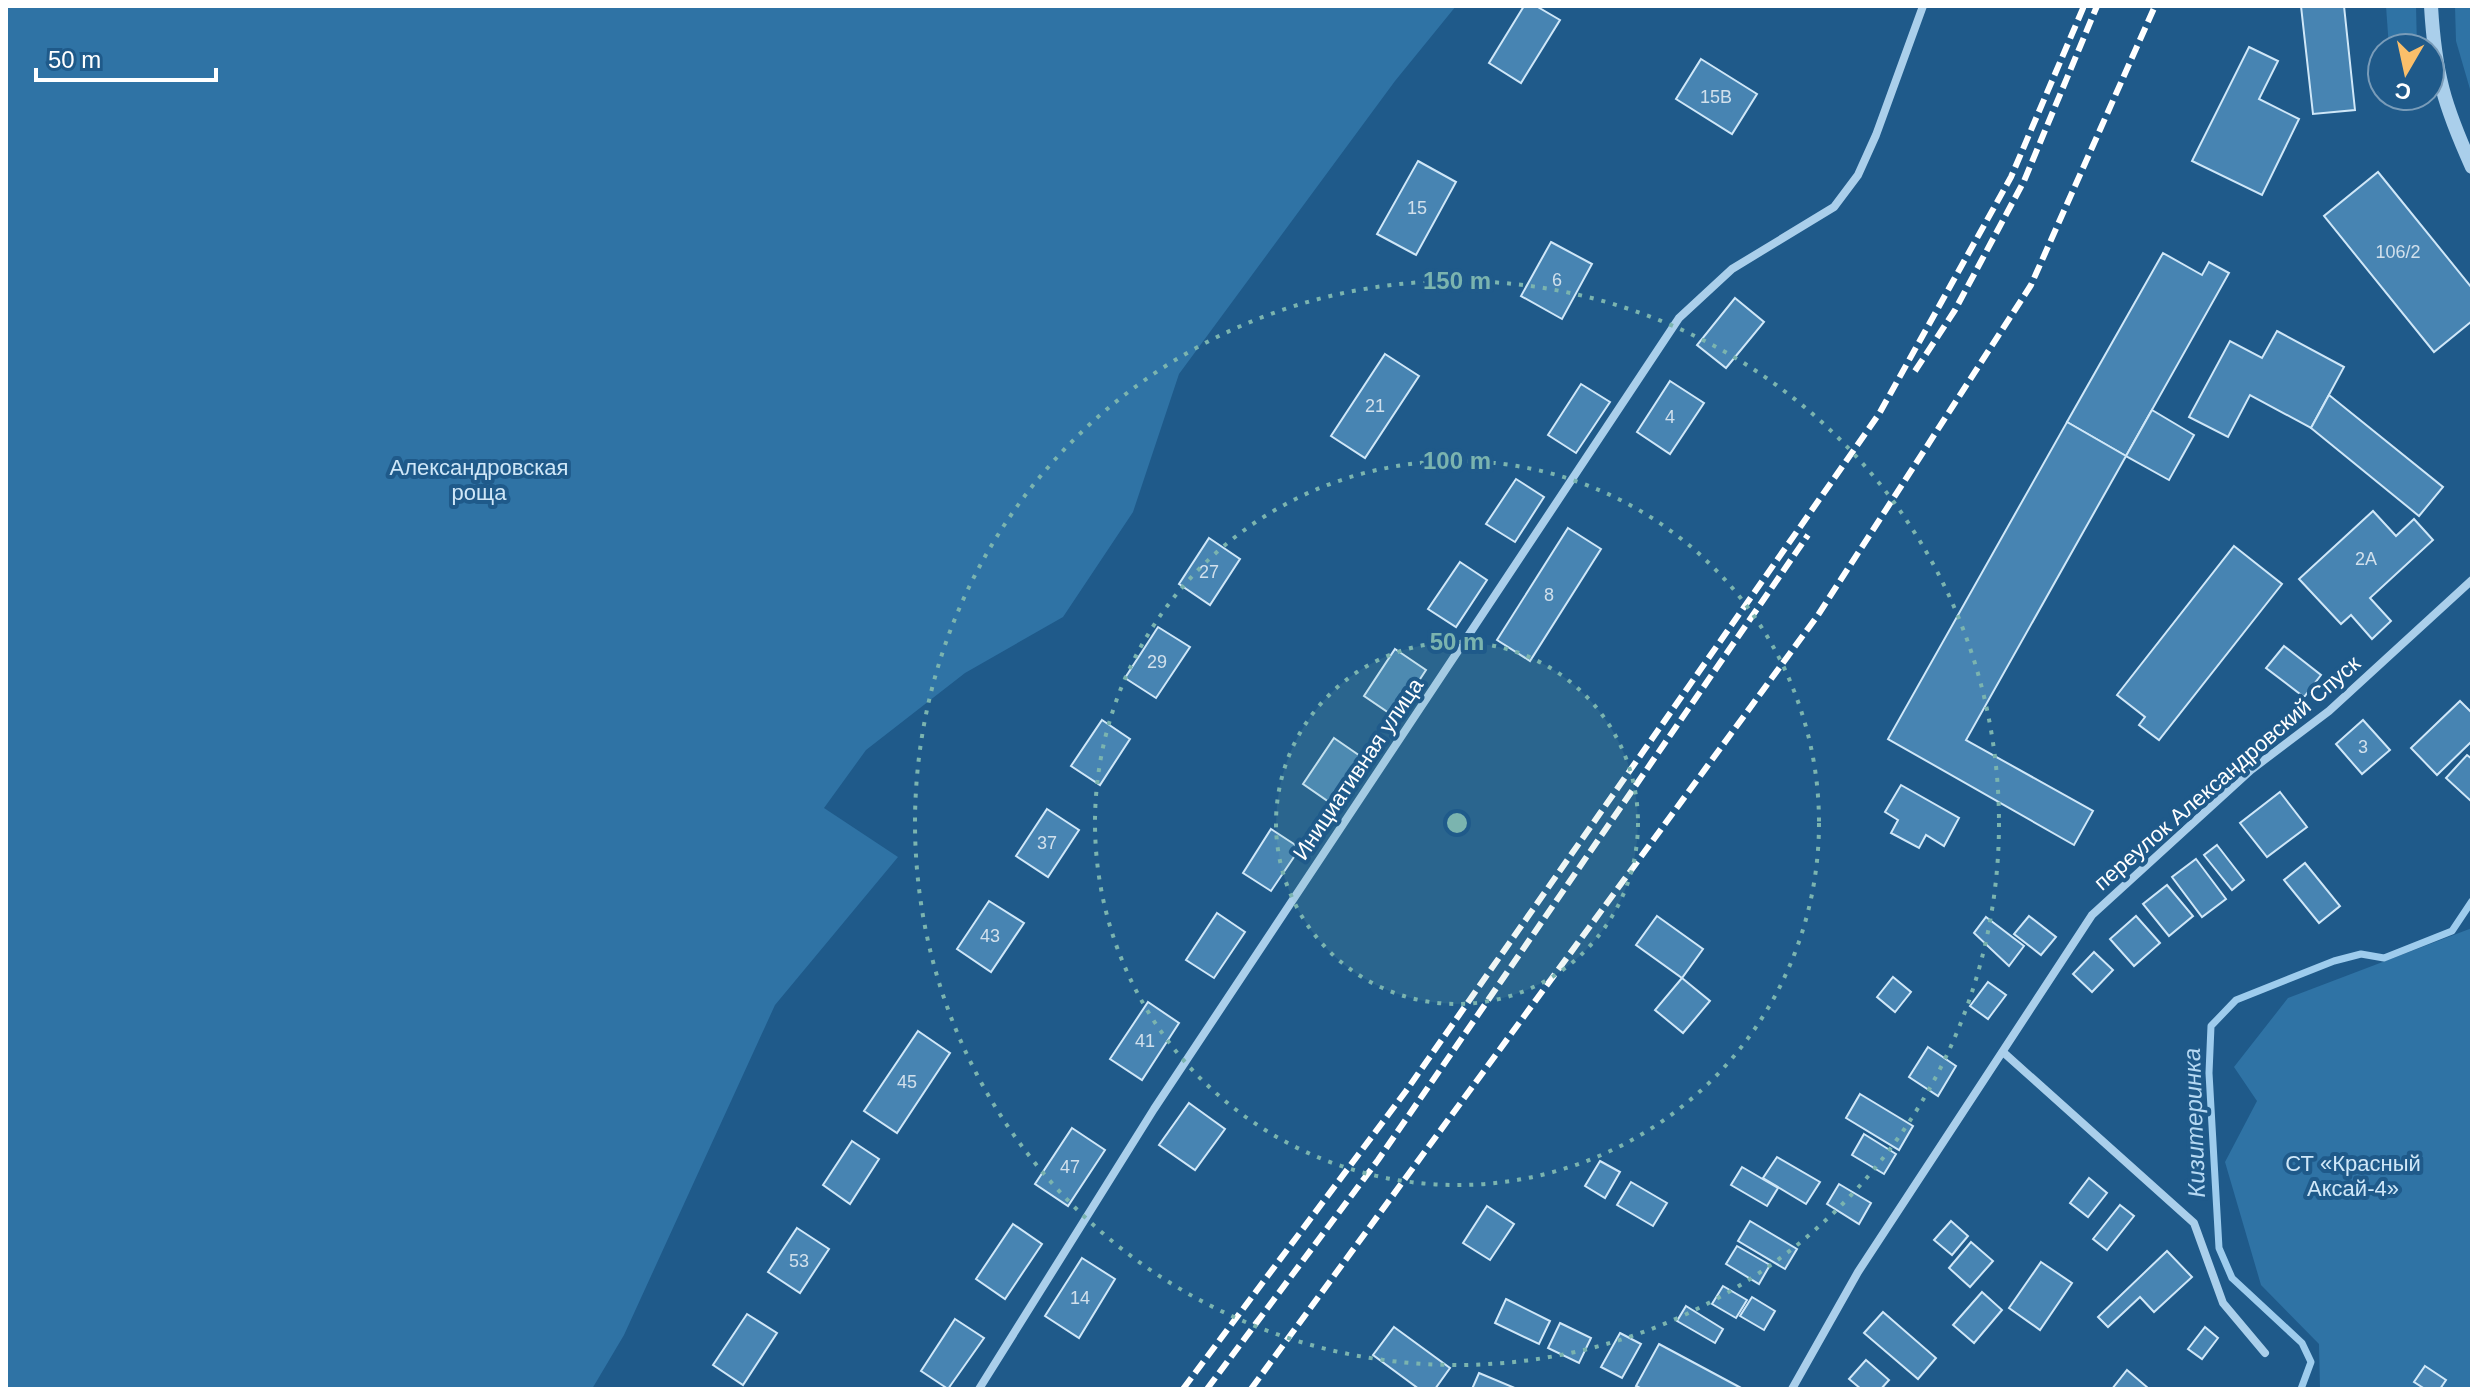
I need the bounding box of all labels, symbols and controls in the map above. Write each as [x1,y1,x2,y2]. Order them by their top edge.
scale bar [36,32,216,82]
north arrow [2366,32,2446,112]
text: 50 m [48,46,101,73]
text: С [2393,78,2413,105]
house number: 15В [1700,87,1732,107]
house number: 15 [1407,198,1427,218]
house number: 106/2 [2375,242,2421,262]
text: 150 m [1423,267,1491,294]
house number: 6 [1552,270,1562,290]
house number: 21 [1365,396,1385,416]
house number: 4 [1665,407,1675,427]
text: 100 m [1423,447,1491,474]
park label: Александровская роща [389,455,569,505]
house number: 2А [2355,549,2377,569]
house number: 27 [1199,562,1219,582]
house number: 8 [1544,585,1554,605]
text: 50 m [1430,628,1484,655]
street label: переулок Александровский Спуск [2089,650,2365,895]
house number: 29 [1147,652,1167,672]
street label: Инициативная улица [1288,673,1429,865]
house number: 3 [2358,737,2368,757]
centre of rings [1443,809,1471,837]
house number: 37 [1037,833,1057,853]
house number: 43 [980,926,1000,946]
house number: 41 [1135,1031,1155,1051]
water label: Кизитеринка [2178,1048,2210,1198]
house number: 45 [897,1072,917,1092]
park label: СТ «Красный Аксай-4» [2285,1151,2421,1201]
house number: 47 [1060,1157,1080,1177]
house number: 53 [789,1251,809,1271]
house number: 14 [1070,1288,1090,1308]

